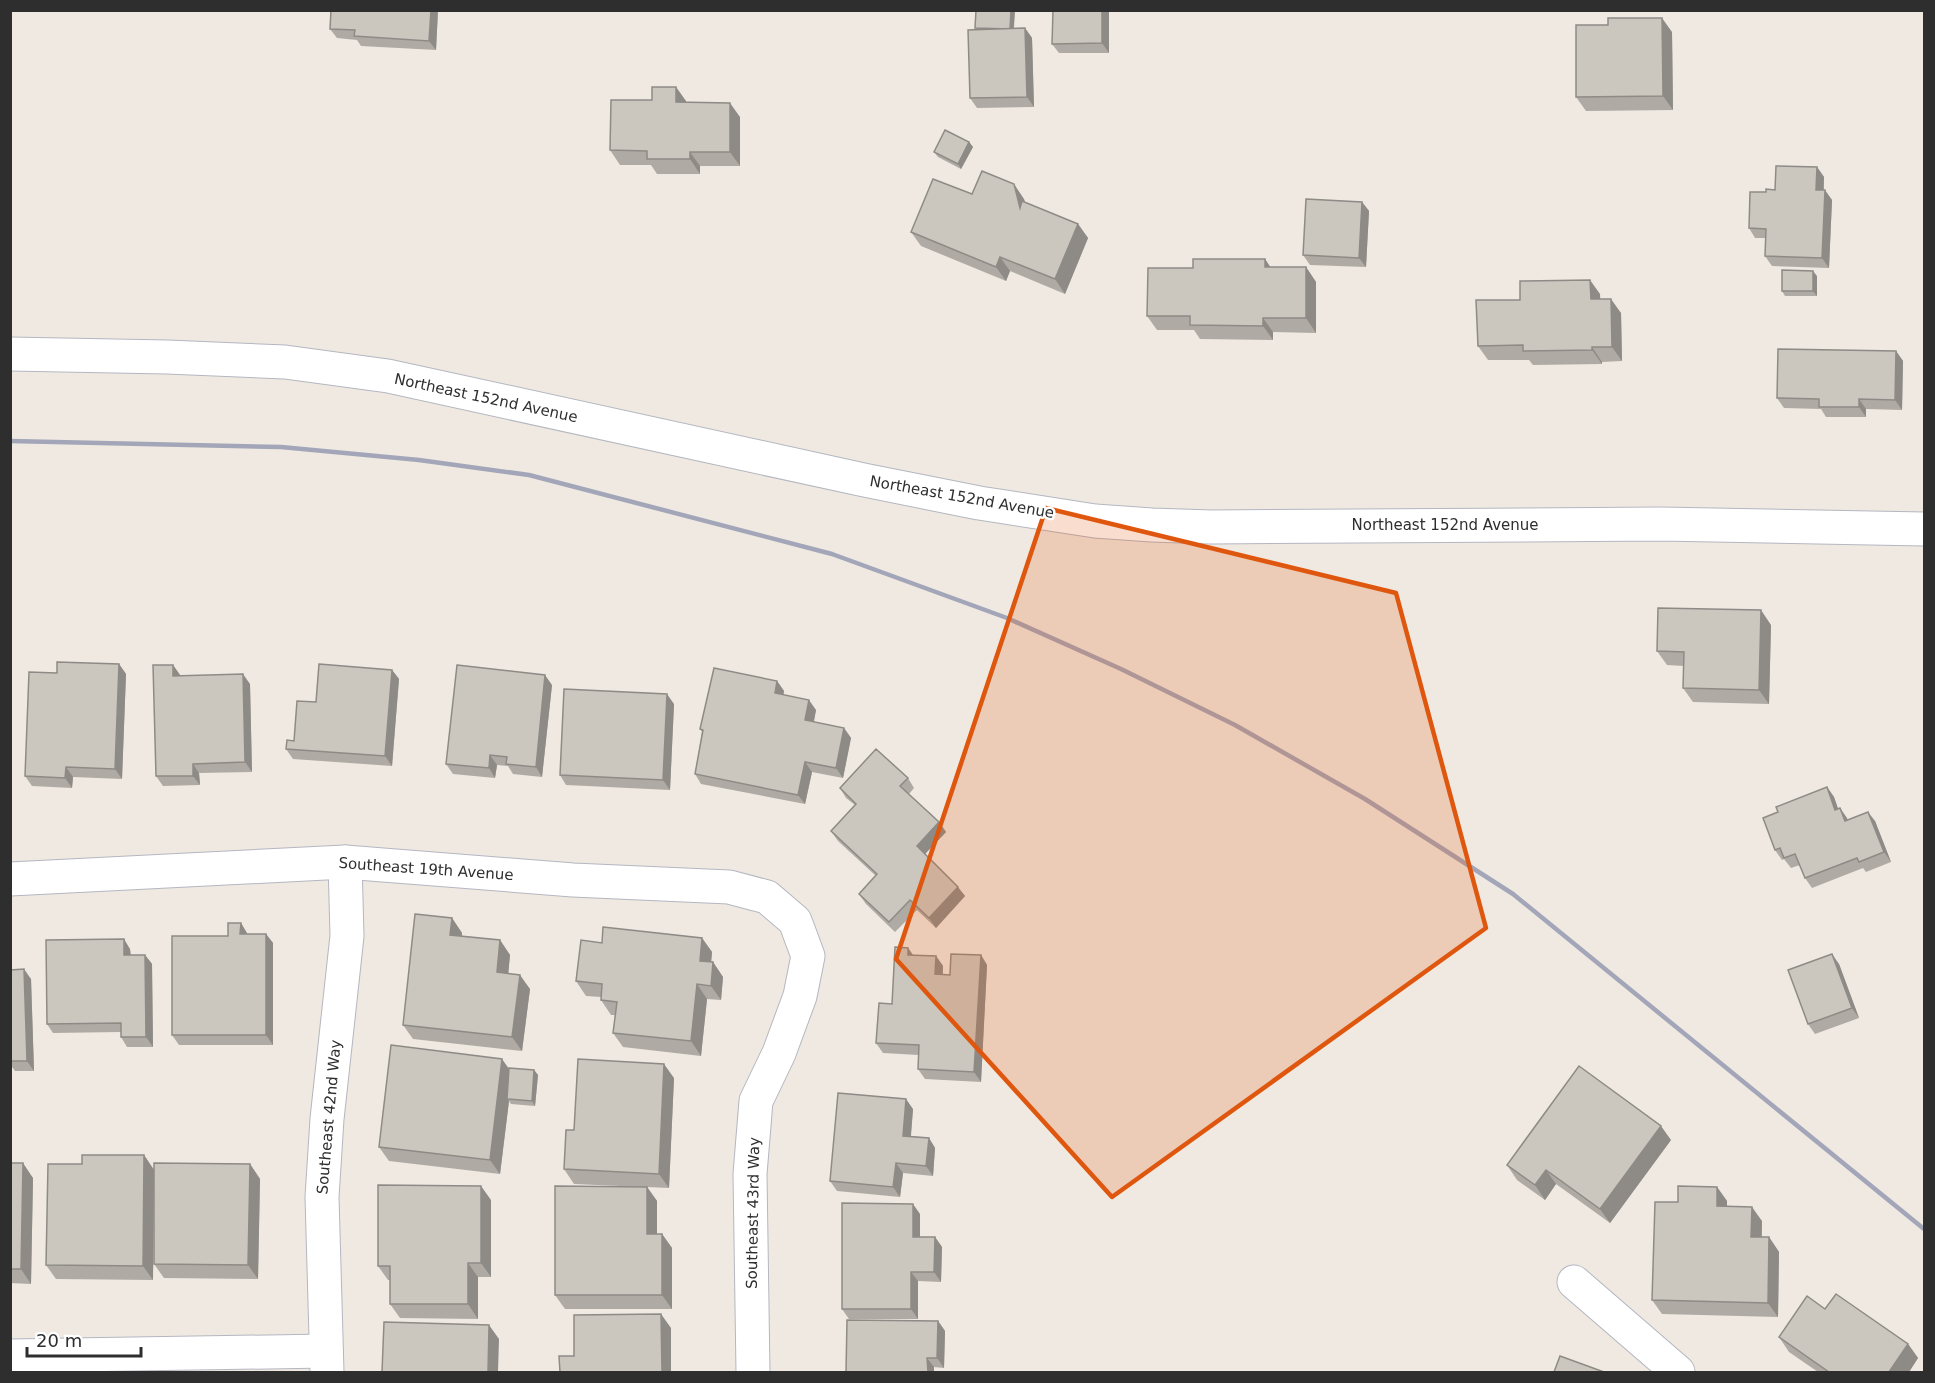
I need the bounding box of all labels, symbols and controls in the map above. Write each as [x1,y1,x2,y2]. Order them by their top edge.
street label: Northeast 152nd Avenue [393,370,579,426]
street label: Northeast 152nd Avenue [868,472,1056,522]
street label: Northeast 152nd Avenue [1352,516,1539,534]
street label: Southeast 19th Avenue [338,854,514,884]
street label: Southeast 42nd Way [313,1039,345,1195]
street label: Southeast 43rd Way [743,1137,763,1289]
scale bar [27,1320,141,1358]
text: 20 m [36,1330,82,1351]

